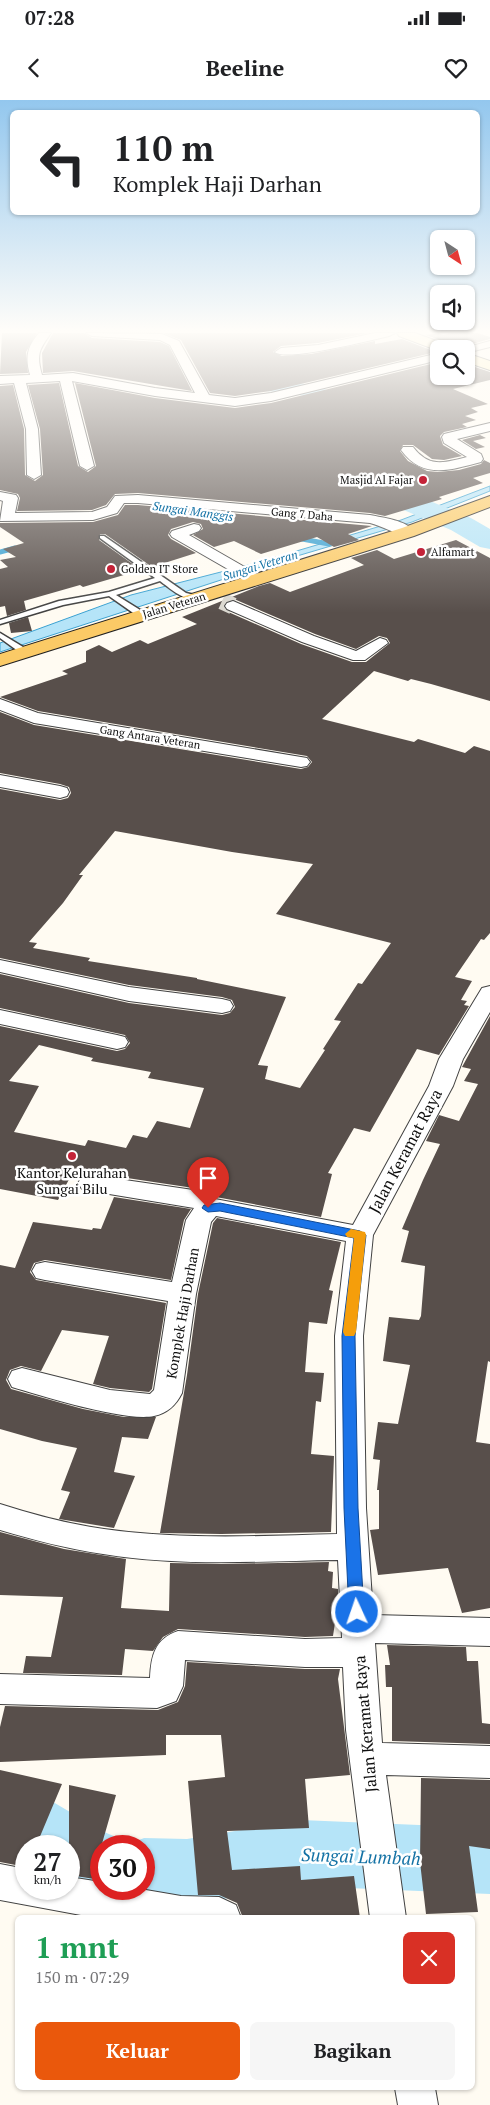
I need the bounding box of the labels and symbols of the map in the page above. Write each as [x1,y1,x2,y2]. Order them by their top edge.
north arrow [430,230,475,275]
place label: Masjid Al Fajar [340,473,414,487]
marker: Masjid Al Fajar [417,474,429,486]
water label: Sungai Manggis [152,498,234,524]
street label: Gang 7 Daha [271,504,334,524]
place label: Alfamart [431,545,475,559]
water label: Sungai Veteran [221,546,299,584]
marker: Alfamart [415,546,427,558]
place label: Golden IT Store [121,562,198,576]
marker: Golden IT Store [105,563,117,575]
street label: Jalan Veteran [141,589,208,621]
street label: Gang Antara Veteran [99,722,202,752]
street label: Jalan Keramat Raya [363,1085,447,1217]
marker: Kantor Kelurahan Sungai Bilu [66,1150,78,1162]
pin [187,1157,229,1208]
place label: Kantor Kelurahan Sungai Bilu [17,1163,128,1198]
street label: Komplek Haji Darhan [161,1245,203,1380]
position arrow [330,1585,382,1637]
street label: Jalan Keramat Raya [348,1654,382,1794]
speed limit sign: 30 [90,1835,155,1900]
water label: Sungai Lumbah [301,1842,421,1870]

